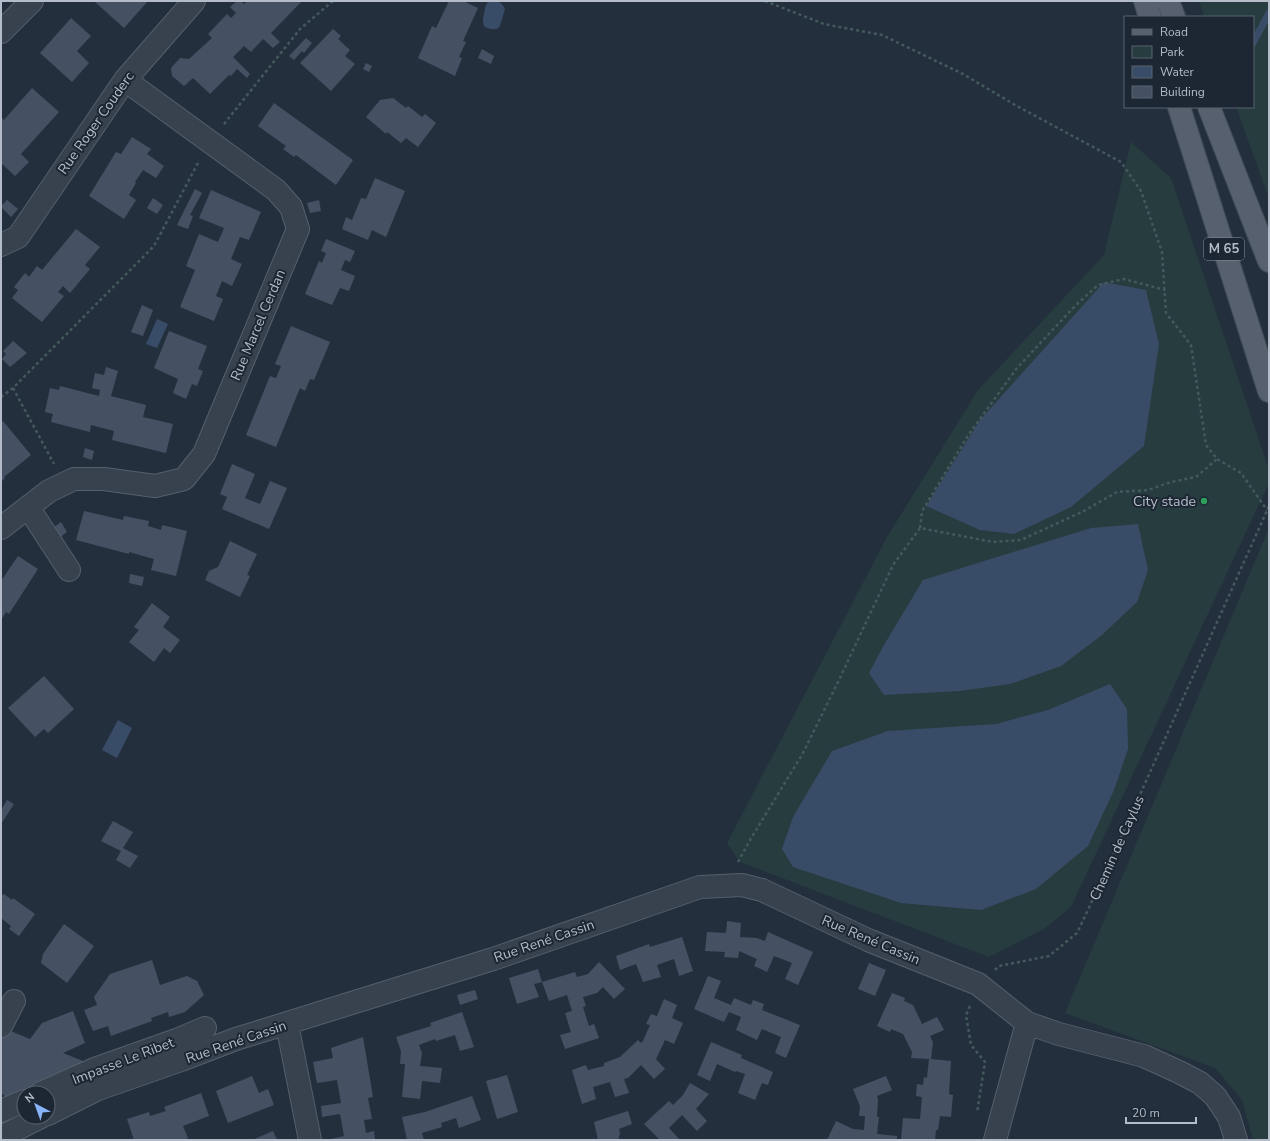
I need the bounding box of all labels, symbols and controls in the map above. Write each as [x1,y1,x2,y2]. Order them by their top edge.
legend [1124,16,1254,108]
text: Road [1160,24,1188,40]
text: Park [1160,44,1185,60]
text: Water [1160,64,1194,80]
street label: Rue Roger Couderc [53,68,139,178]
text: Building [1160,84,1205,100]
road number: M 65 [1204,238,1244,260]
street label: Rue Marcel Cerdan [226,267,290,383]
place label: City stade [1133,492,1196,511]
marker: City stade [1199,496,1209,506]
street label: Chemin de Caylus [1085,792,1149,904]
street label: Rue René Cassin [819,911,923,969]
street label: Rue René Cassin [491,915,597,967]
street label: Rue René Cassin [183,1016,289,1068]
street label: Impasse Le Ribet [69,1033,177,1089]
north arrow [16,1085,56,1125]
text: N [22,1089,38,1106]
scale bar [1126,1099,1196,1125]
text: 20 m [1132,1105,1160,1121]

